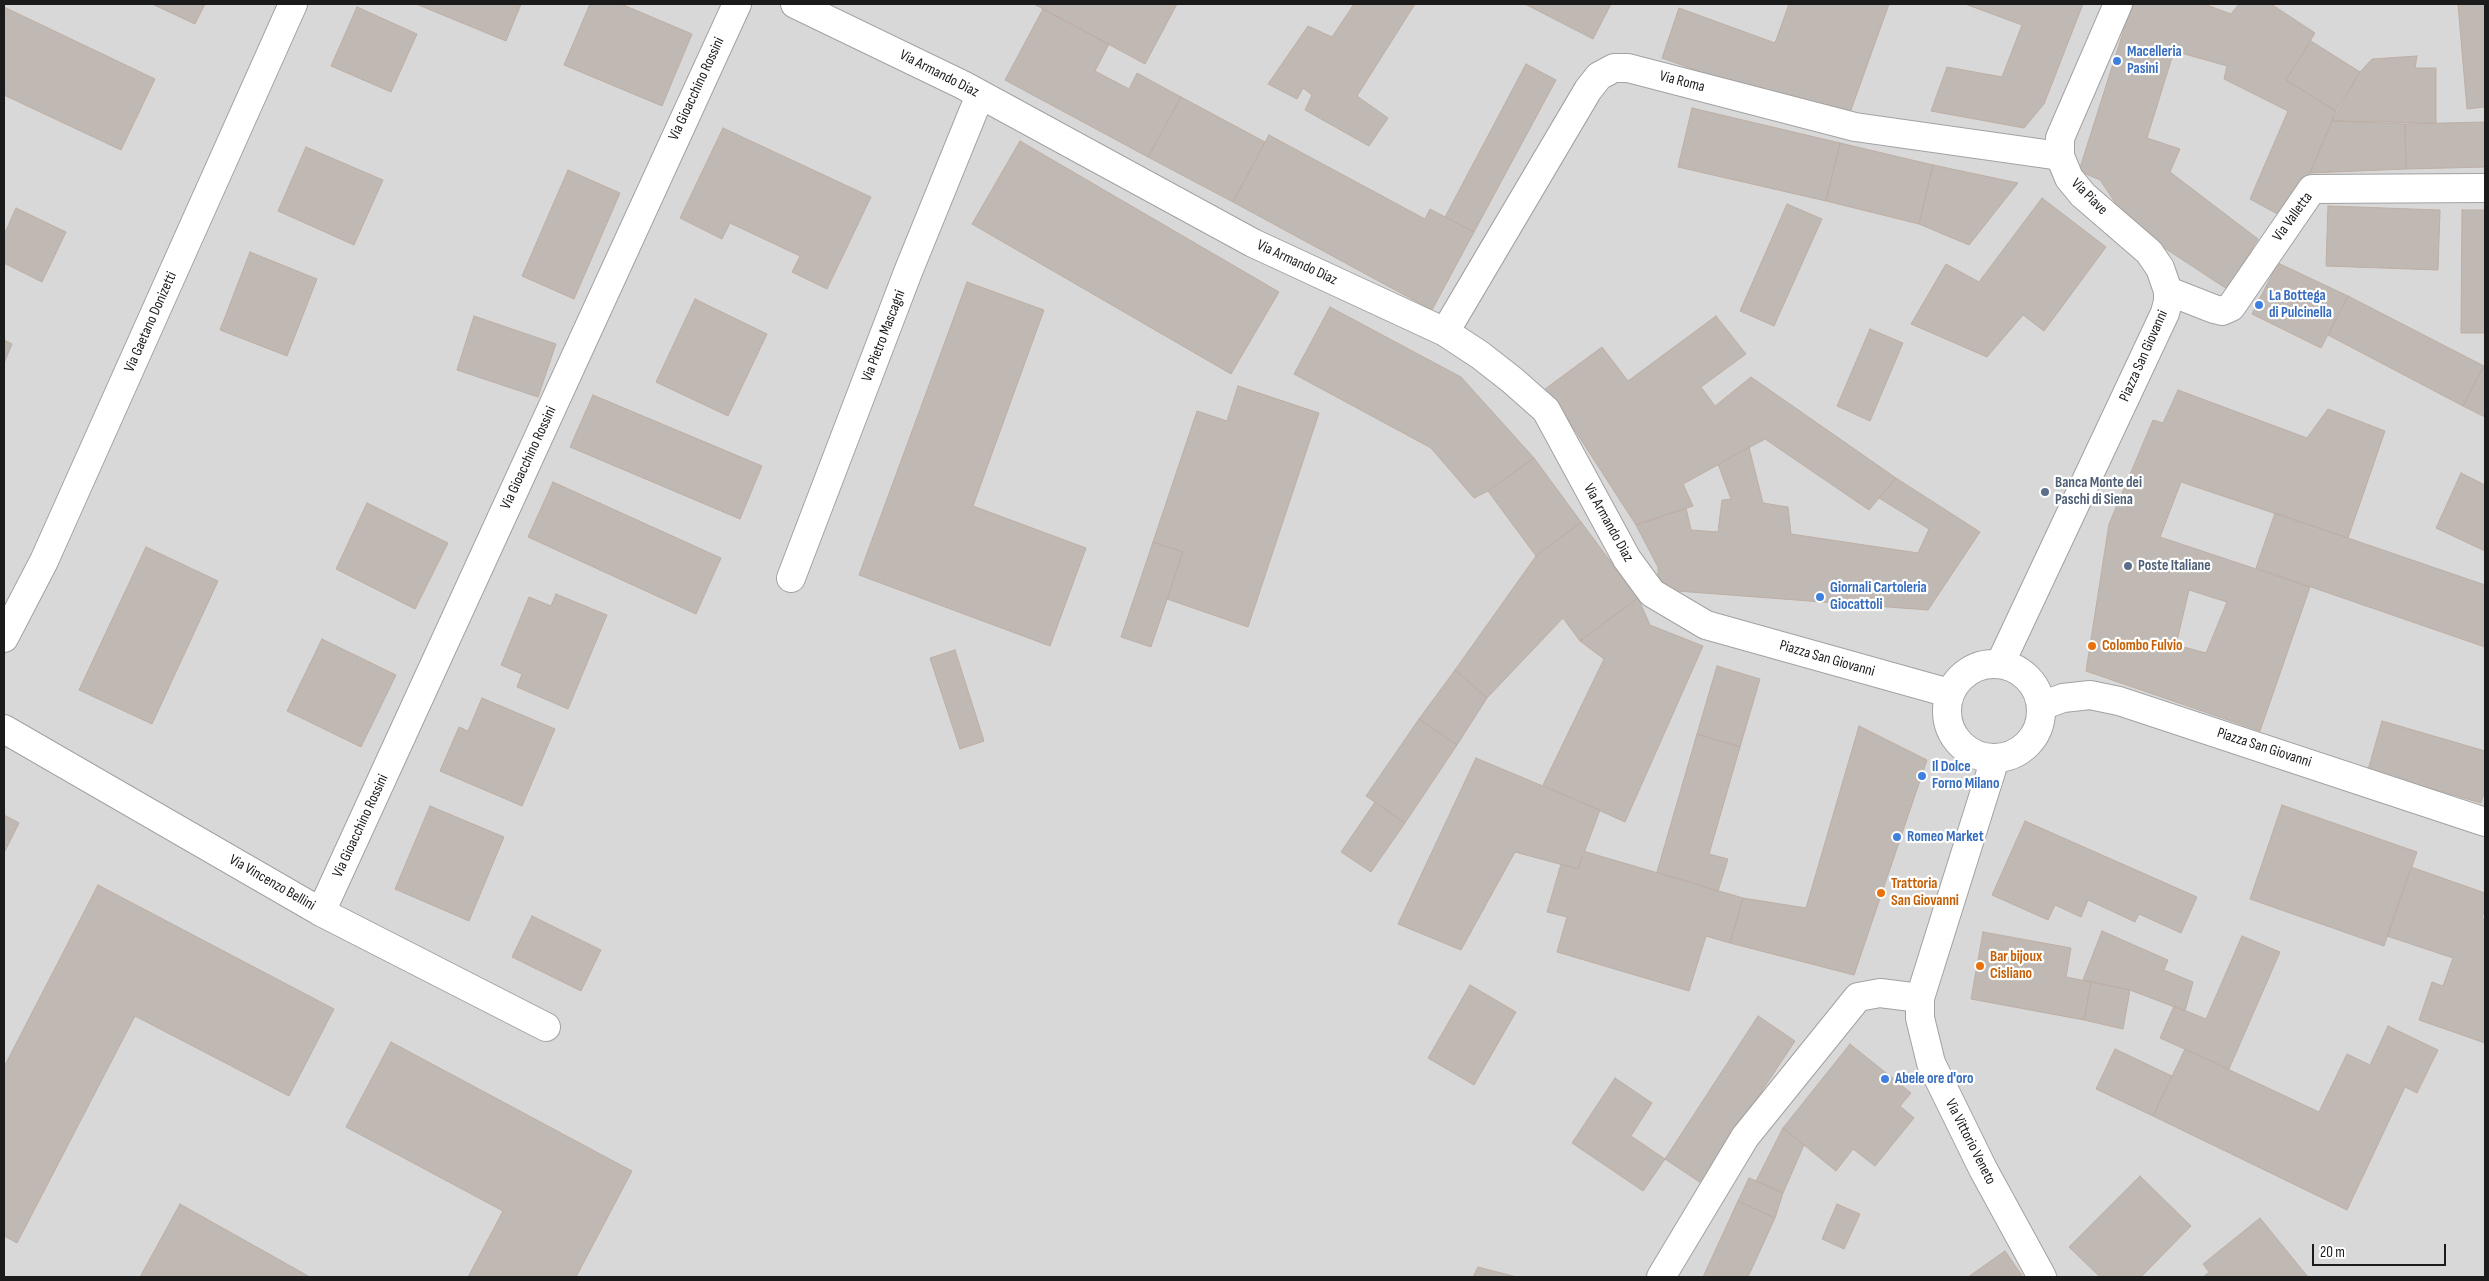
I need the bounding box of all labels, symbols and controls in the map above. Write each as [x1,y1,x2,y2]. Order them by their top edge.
street label: Via Gioacchino Rossini [665,35,729,143]
place label: Macelleria Pasini [2127,43,2182,78]
street label: Via Armando Diaz [896,46,982,102]
marker: Macelleria Pasini [2111,55,2123,67]
street label: Via Roma [1657,67,1707,97]
street label: Via Piave [2067,175,2111,219]
street label: Via Valletta [2269,189,2317,245]
street label: Via Armando Diaz [1254,237,1340,289]
street label: Via Gaetano Donizetti [121,269,181,375]
place label: La Bottega di Pulcinella [2269,287,2332,322]
street label: Via Pietro Mascagni [858,288,910,384]
marker: La Bottega di Pulcinella [2253,299,2265,311]
street label: Piazza San Giovanni [2116,307,2172,405]
street label: Via Gioacchino Rossini [497,404,561,512]
place label: Banca Monte dei Paschi di Siena [2055,474,2142,509]
street label: Via Armando Diaz [1579,481,1637,565]
marker: Banca Monte dei Paschi di Siena [2039,486,2051,498]
place label: Poste Italiane [2138,557,2211,575]
marker: Poste Italiane [2122,560,2134,572]
place label: Giornali Cartoleria Giocattoli [1830,579,1927,614]
marker: Giornali Cartoleria Giocattoli [1814,591,1826,603]
street label: Piazza San Giovanni [1777,637,1877,681]
place label: Colombo Fulvio [2102,637,2183,655]
marker: Colombo Fulvio [2086,640,2098,652]
street label: Piazza San Giovanni [2215,724,2313,772]
place label: Il Dolce Forno Milano [1932,758,2000,793]
marker: Il Dolce Forno Milano [1916,770,1928,782]
street label: Via Gioacchino Rossini [329,772,393,880]
place label: Romeo Market [1907,828,1984,846]
marker: Romeo Market [1891,831,1903,843]
street label: Via Vincenzo Bellini [226,851,318,915]
place label: Trattoria San Giovanni [1891,875,1959,910]
marker: Trattoria San Giovanni [1875,887,1887,899]
place label: Bar bijoux Cisliano [1990,948,2042,983]
marker: Bar bijoux Cisliano [1974,960,1986,972]
place label: Abele ore d'oro [1895,1070,1974,1088]
marker: Abele ore d'oro [1879,1073,1891,1085]
street label: Via Vittorio Veneto [1941,1096,1999,1188]
scale bar [2314,1234,2448,1266]
text: 20 m [2320,1243,2345,1262]

